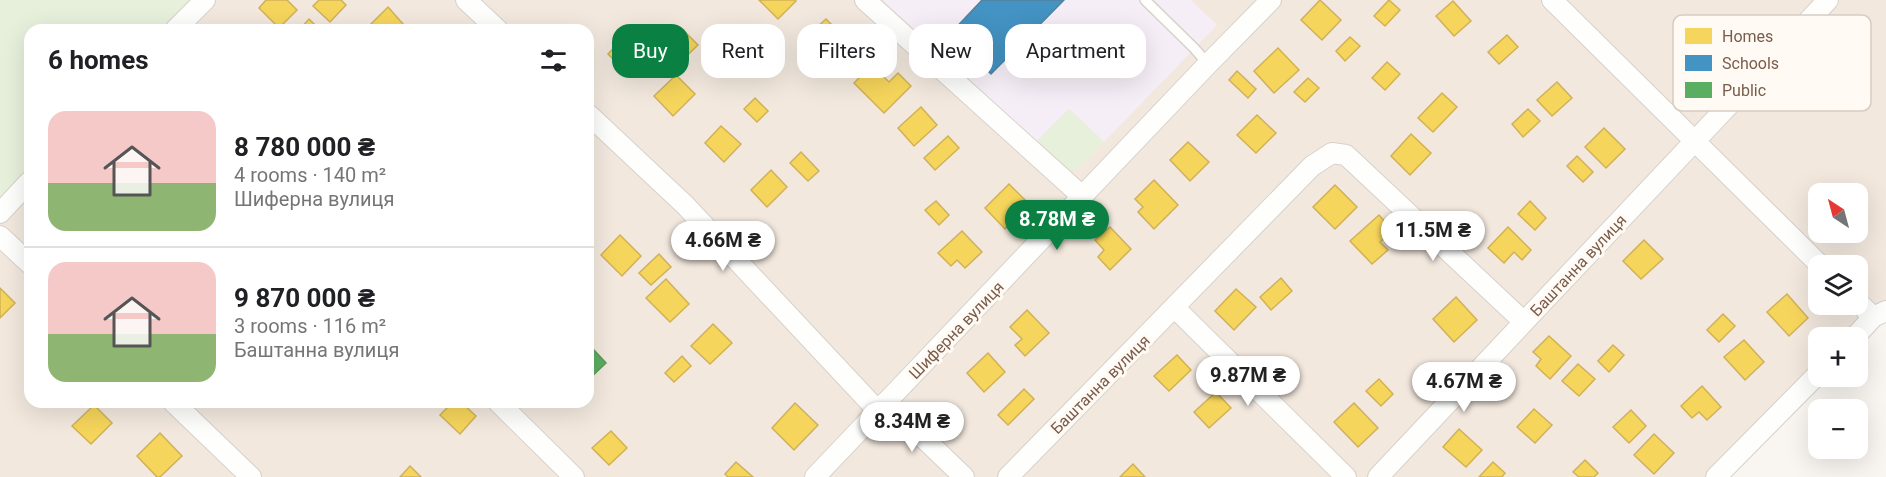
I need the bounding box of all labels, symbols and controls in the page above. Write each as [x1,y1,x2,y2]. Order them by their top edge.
legend [1673,15,1871,111]
chip: Buy [612,24,689,78]
chip: Rent [701,24,785,78]
chip: Filters [797,24,897,78]
chip: New [909,24,993,78]
chip: Apartment [1005,24,1146,78]
text: Homes [1722,27,1773,46]
icon: filters [537,44,570,77]
text: 6 homes [48,45,149,75]
text: Schools [1722,54,1779,73]
text: Public [1722,81,1766,100]
text: 8 780 000 ₴ [234,132,375,162]
icon: home [96,135,168,207]
text: 4 rooms · 140 m² [234,163,386,187]
north arrow [1808,183,1868,243]
map controls [1808,183,1868,459]
text: Шиферна вулиця [234,187,395,211]
pin: 8.78M ₴ [1002,200,1112,251]
text: 8.78M ₴ [1019,207,1095,231]
street label: Баштанна вулиця [1526,210,1630,320]
pin: 11.5M ₴ [1378,211,1488,262]
text: 11.5M ₴ [1395,218,1471,242]
pin: 4.66M ₴ [668,221,778,272]
text: 4.66M ₴ [685,228,761,252]
button: layers [1808,255,1868,315]
street label: Шиферна вулиця [905,278,1008,383]
text: 9 870 000 ₴ [234,283,375,313]
icon: home [96,286,168,358]
text: 3 rooms · 116 m² [234,314,386,338]
button: + [1808,327,1868,387]
street label: Баштанна вулиця [1047,331,1154,438]
text: Баштанна вулиця [234,338,399,362]
pin: 9.87M ₴ [1193,356,1303,407]
pin: 4.67M ₴ [1409,362,1519,413]
text: 9.87M ₴ [1210,363,1286,387]
text: 4.67M ₴ [1426,369,1502,393]
button: − [1808,399,1868,459]
pin: 8.34M ₴ [857,402,967,453]
text: 8.34M ₴ [874,409,950,433]

